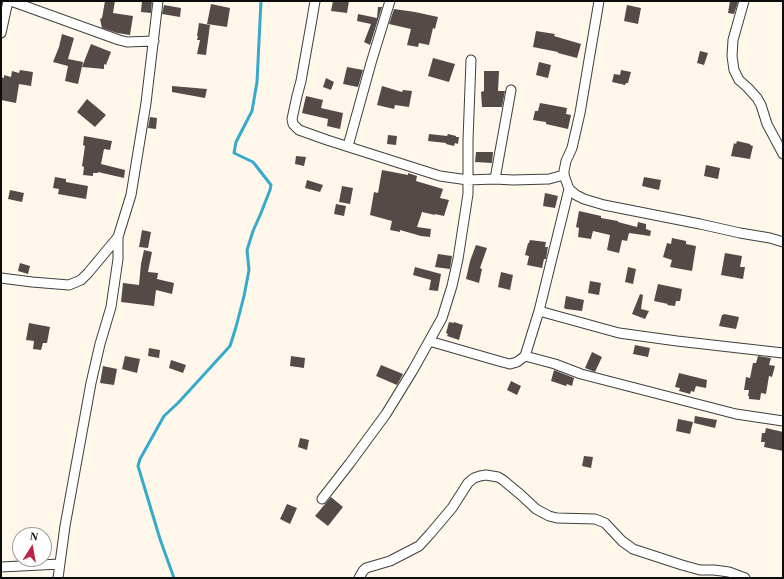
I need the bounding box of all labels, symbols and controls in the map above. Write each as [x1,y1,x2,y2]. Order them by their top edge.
north arrow [12,527,52,567]
text: N [29,530,39,543]

